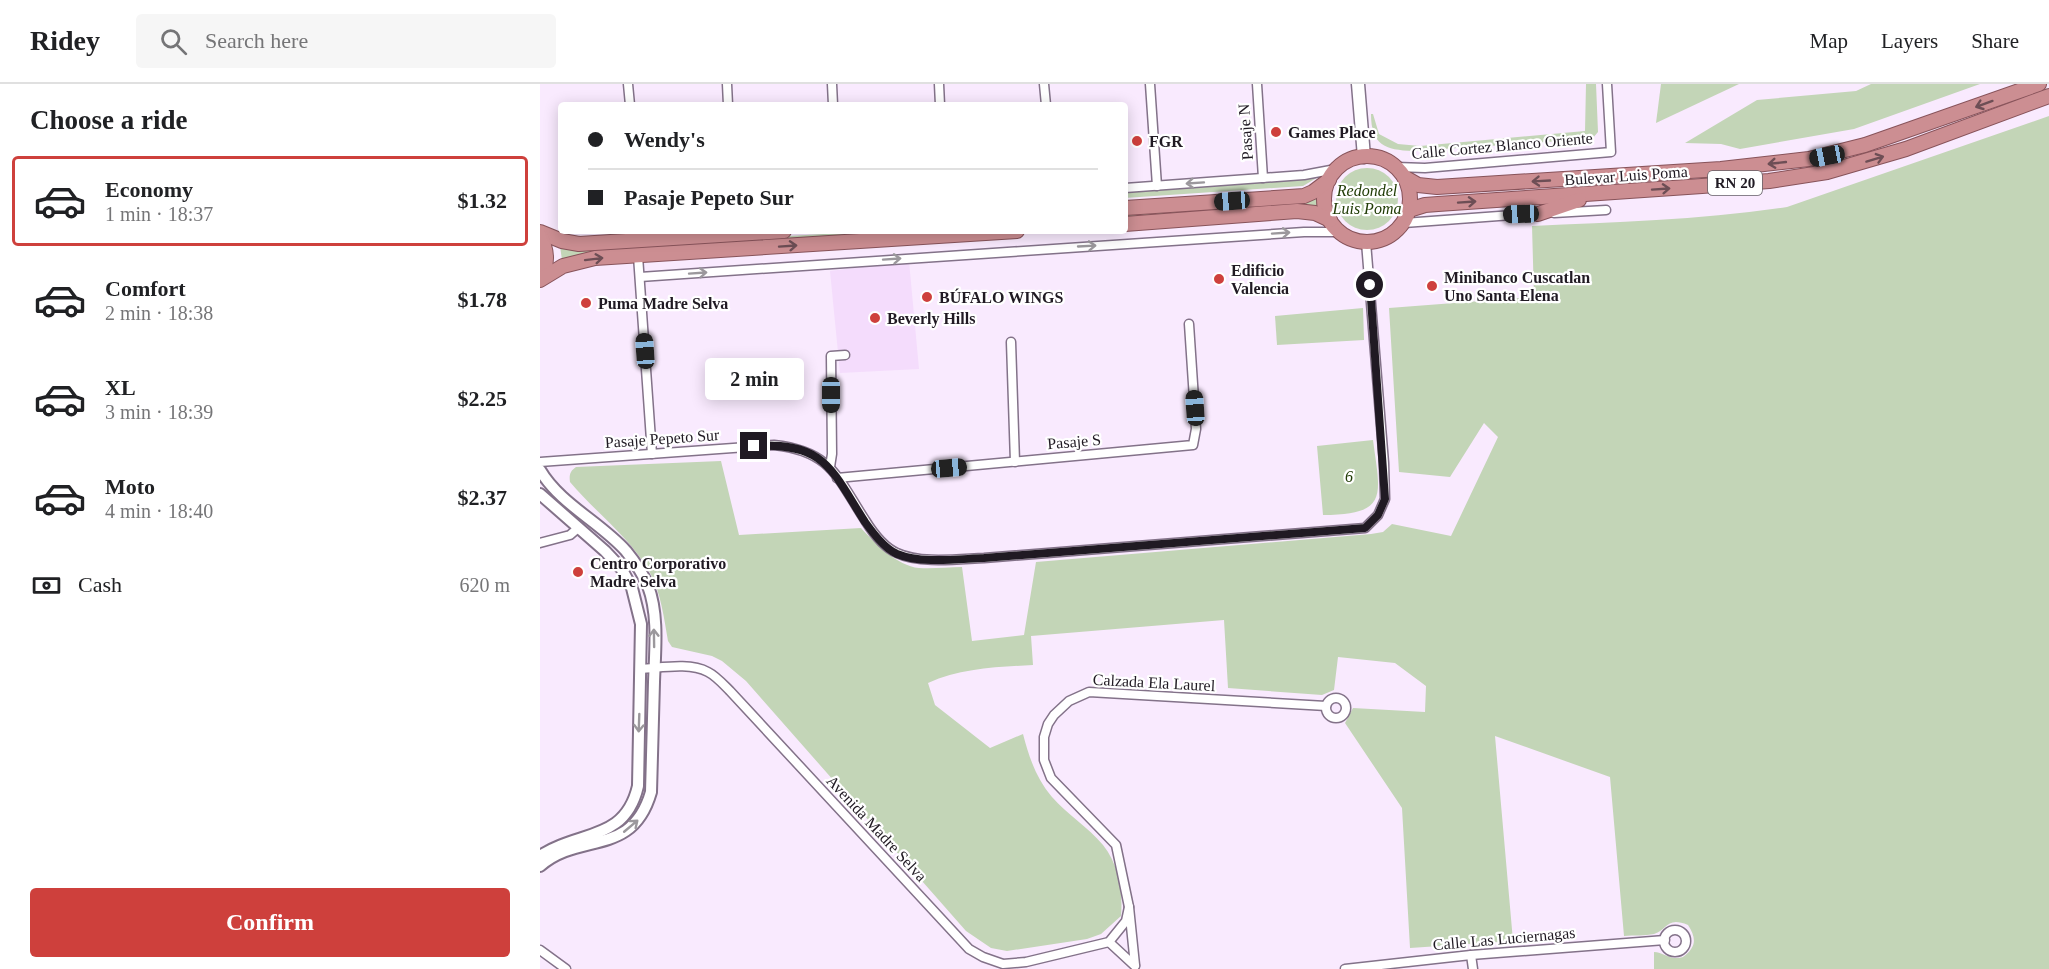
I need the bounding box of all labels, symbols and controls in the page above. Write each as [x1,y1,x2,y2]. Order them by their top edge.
search box [136,14,556,68]
text: Ridey [30,25,100,56]
icon: search [157,25,190,58]
text: Search here [205,28,308,53]
text: Map [1810,29,1848,53]
text: Layers [1881,29,1938,53]
text: Share [1971,29,2019,53]
one-way arrow [1975,99,1994,110]
street label: Pasaje N [1235,103,1257,161]
text: Choose a ride [30,105,188,135]
place label: Games Place [1288,124,1376,141]
marker: Games Place [1269,125,1283,139]
text: Wendy's [624,127,705,152]
street label: Calle Cortez Blanco Oriente [1411,129,1593,162]
place label: FGR [1149,133,1183,150]
marker: FGR [1130,134,1144,148]
car [1808,144,1846,168]
one-way arrow [1865,153,1884,164]
one-way arrow [1767,158,1787,169]
street label: Bulevar Luis Poma [1564,163,1688,188]
road number: RN 20 [1708,171,1762,195]
icon: car [33,174,87,228]
one-way arrow [1531,176,1551,187]
text: Economy [105,177,193,202]
one-way arrow [1185,178,1205,189]
park label: Redondel Luis Poma [1332,182,1401,217]
one-way arrow [1651,183,1671,194]
text: Pasaje Pepeto Sur [624,185,794,210]
text: $1.32 [458,188,507,213]
car [1213,191,1251,211]
one-way arrow [1456,196,1476,207]
text: 1 min · 18:37 [105,203,213,225]
car [1503,204,1539,224]
one-way arrow [1271,227,1291,238]
one-way arrow [778,240,798,251]
one-way arrow [1076,241,1096,252]
one-way arrow [583,253,603,264]
one-way arrow [882,254,902,265]
place label: Edificio Valencia [1231,262,1289,297]
one-way arrow [687,268,707,279]
place label: Minibanco Cuscatlan Uno Santa Elena [1444,269,1590,304]
route start [1356,271,1383,298]
marker: Edificio Valencia [1212,272,1226,286]
icon: car [33,273,87,327]
text: Comfort [105,276,186,301]
marker: Minibanco Cuscatlan Uno Santa Elena [1425,279,1439,293]
text: $1.78 [458,287,507,312]
place label: BÚFALO WINGS [939,288,1063,306]
marker: BÚFALO WINGS [920,290,934,304]
place label: Puma Madre Selva [598,295,728,312]
marker: Puma Madre Selva [579,296,593,310]
text: 2 min · 18:38 [105,302,213,324]
place label: Beverly Hills [887,310,975,328]
marker: Beverly Hills [868,311,882,325]
car [635,332,655,370]
callout: 2 min [704,359,804,401]
text: 2 min [730,368,779,390]
icon: car [33,372,87,426]
text: XL [105,375,136,400]
car [822,377,840,413]
text: $2.25 [458,386,507,411]
car [1185,389,1205,427]
text: 3 min · 18:39 [105,401,213,423]
street label: Pasaje Pepeto Sur [604,426,721,452]
street label: Pasaje S [1047,431,1102,453]
route end [740,432,767,459]
car [930,457,968,479]
park label: 6 [1345,468,1353,485]
icon: car [33,471,87,525]
text: Moto [105,474,155,499]
text: $2.37 [458,485,507,510]
text: 4 min · 18:40 [105,500,213,522]
place label: Centro Corporativo Madre Selva [590,555,726,590]
marker: Centro Corporativo Madre Selva [571,565,585,579]
icon: cash [30,569,63,602]
text: Cash [78,572,122,597]
text: 620 m [459,574,510,596]
one-way arrow [649,628,660,648]
street label: Calzada Ela Laurel [1092,671,1216,694]
one-way arrow [633,712,644,732]
street label: Avenida Madre Selva [823,772,930,885]
one-way arrow [623,820,639,833]
button: Confirm [30,888,510,957]
street label: Calle Las Luciernagas [1432,924,1576,954]

